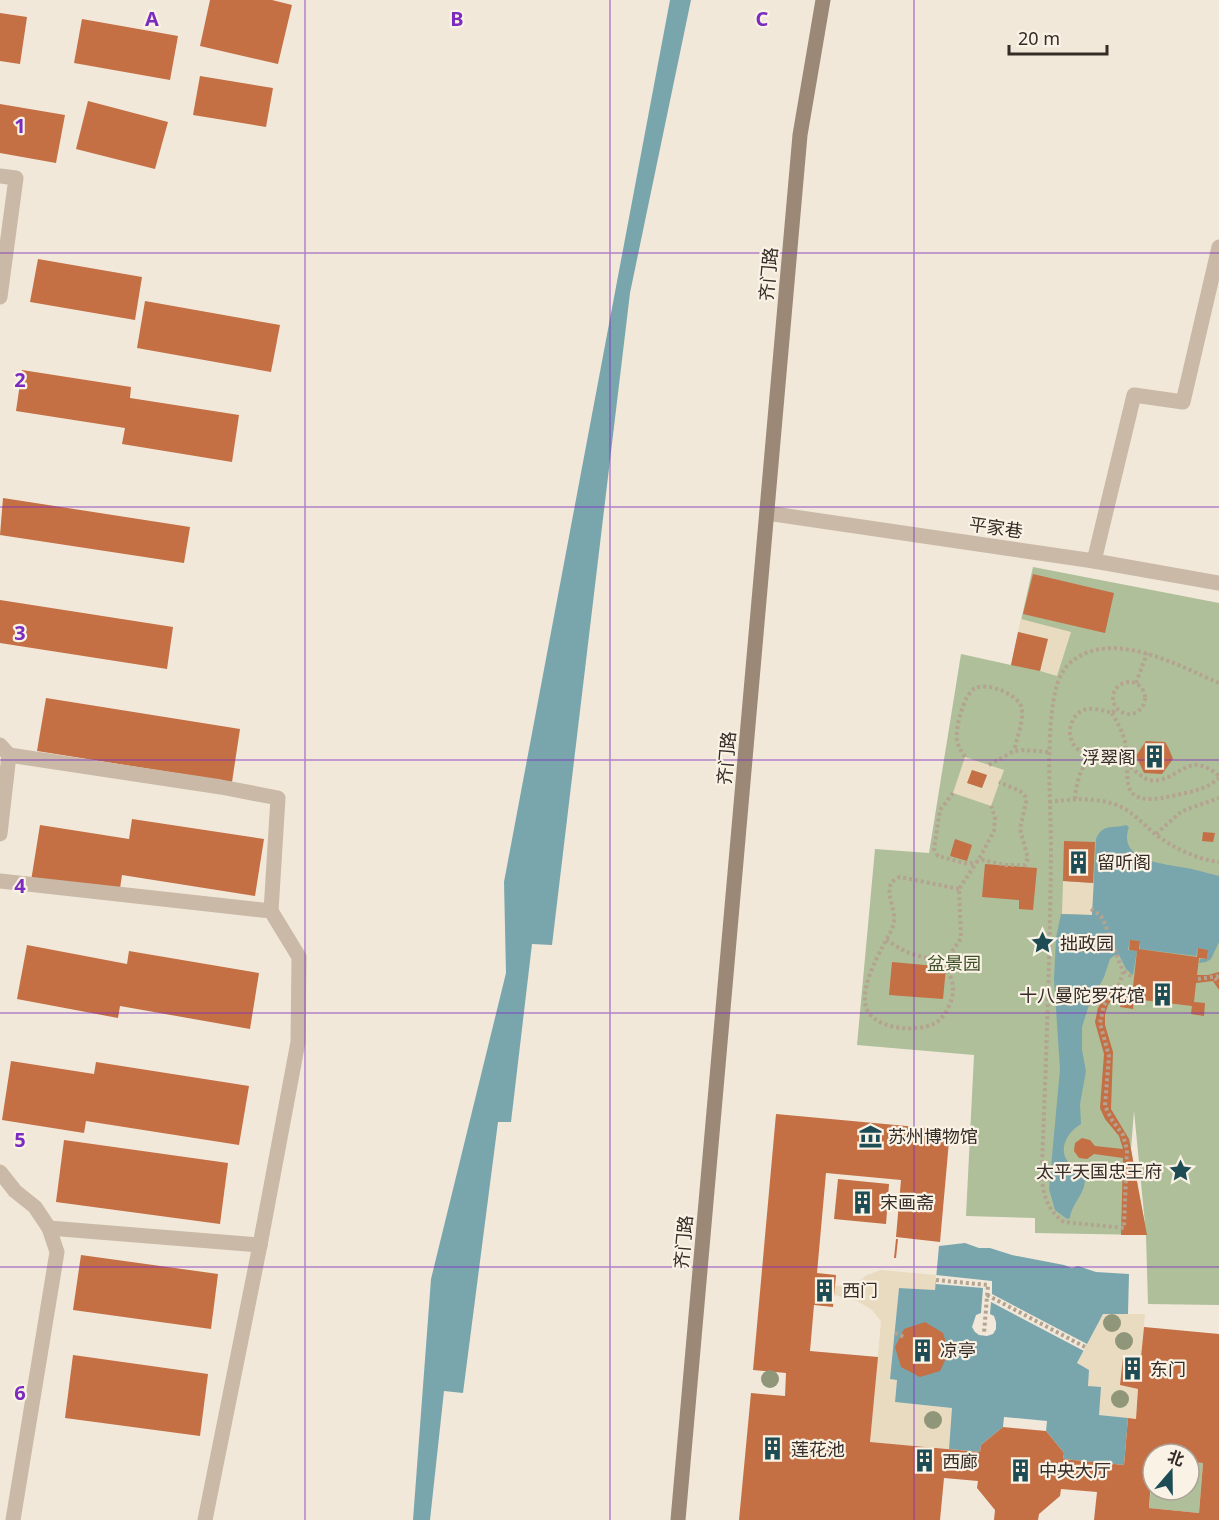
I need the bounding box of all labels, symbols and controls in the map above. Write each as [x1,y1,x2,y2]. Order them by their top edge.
text: A [145,5,159,32]
text: B [450,5,464,32]
text: C [756,5,769,32]
scale bar [1009,18,1106,56]
text: 20 m [1018,26,1060,50]
text: 1 [14,112,26,139]
street label: 齐门路 [754,246,782,302]
text: 2 [14,366,26,393]
street label: 平家巷 [968,511,1024,543]
text: 3 [14,619,26,646]
street label: 齐门路 [712,730,740,786]
building icon: 浮翠阁 [1141,744,1167,770]
place label: 浮翠阁 [1082,745,1136,769]
building icon: 留听阁 [1066,849,1092,875]
place label: 留听阁 [1097,850,1151,874]
text: 4 [14,872,26,899]
place icon: 拙政园 [1029,930,1055,956]
place label: 拙政园 [1060,931,1114,955]
park label: 盆景园 [927,951,981,975]
building icon: 十八曼陀罗花馆 [1150,982,1176,1008]
place label: 十八曼陀罗花馆 [1019,983,1145,1007]
museum icon: 苏州博物馆 [857,1123,883,1149]
place label: 苏州博物馆 [888,1124,978,1148]
text: 5 [14,1126,26,1153]
place icon: 太平天国忠王府 [1167,1158,1193,1184]
place label: 太平天国忠王府 [1036,1159,1162,1183]
building icon: 宋画斋 [849,1189,875,1215]
place label: 宋画斋 [880,1190,934,1214]
street label: 齐门路 [669,1214,697,1270]
building icon: 西门 [811,1277,837,1303]
place label: 西门 [842,1278,878,1302]
building icon: 凉亭 [909,1337,935,1363]
place label: 凉亭 [940,1338,976,1362]
building icon: 东门 [1119,1356,1145,1382]
place label: 东门 [1150,1357,1186,1381]
text: 6 [14,1379,26,1406]
building icon: 莲花池 [760,1436,786,1462]
place label: 莲花池 [791,1437,845,1461]
north arrow [1141,1442,1201,1502]
text: 北 [1165,1445,1187,1471]
building icon: 西廊 [911,1448,937,1474]
place label: 西廊 [942,1449,978,1473]
building icon: 中央大厅 [1008,1457,1034,1483]
place label: 中央大厅 [1039,1458,1111,1482]

